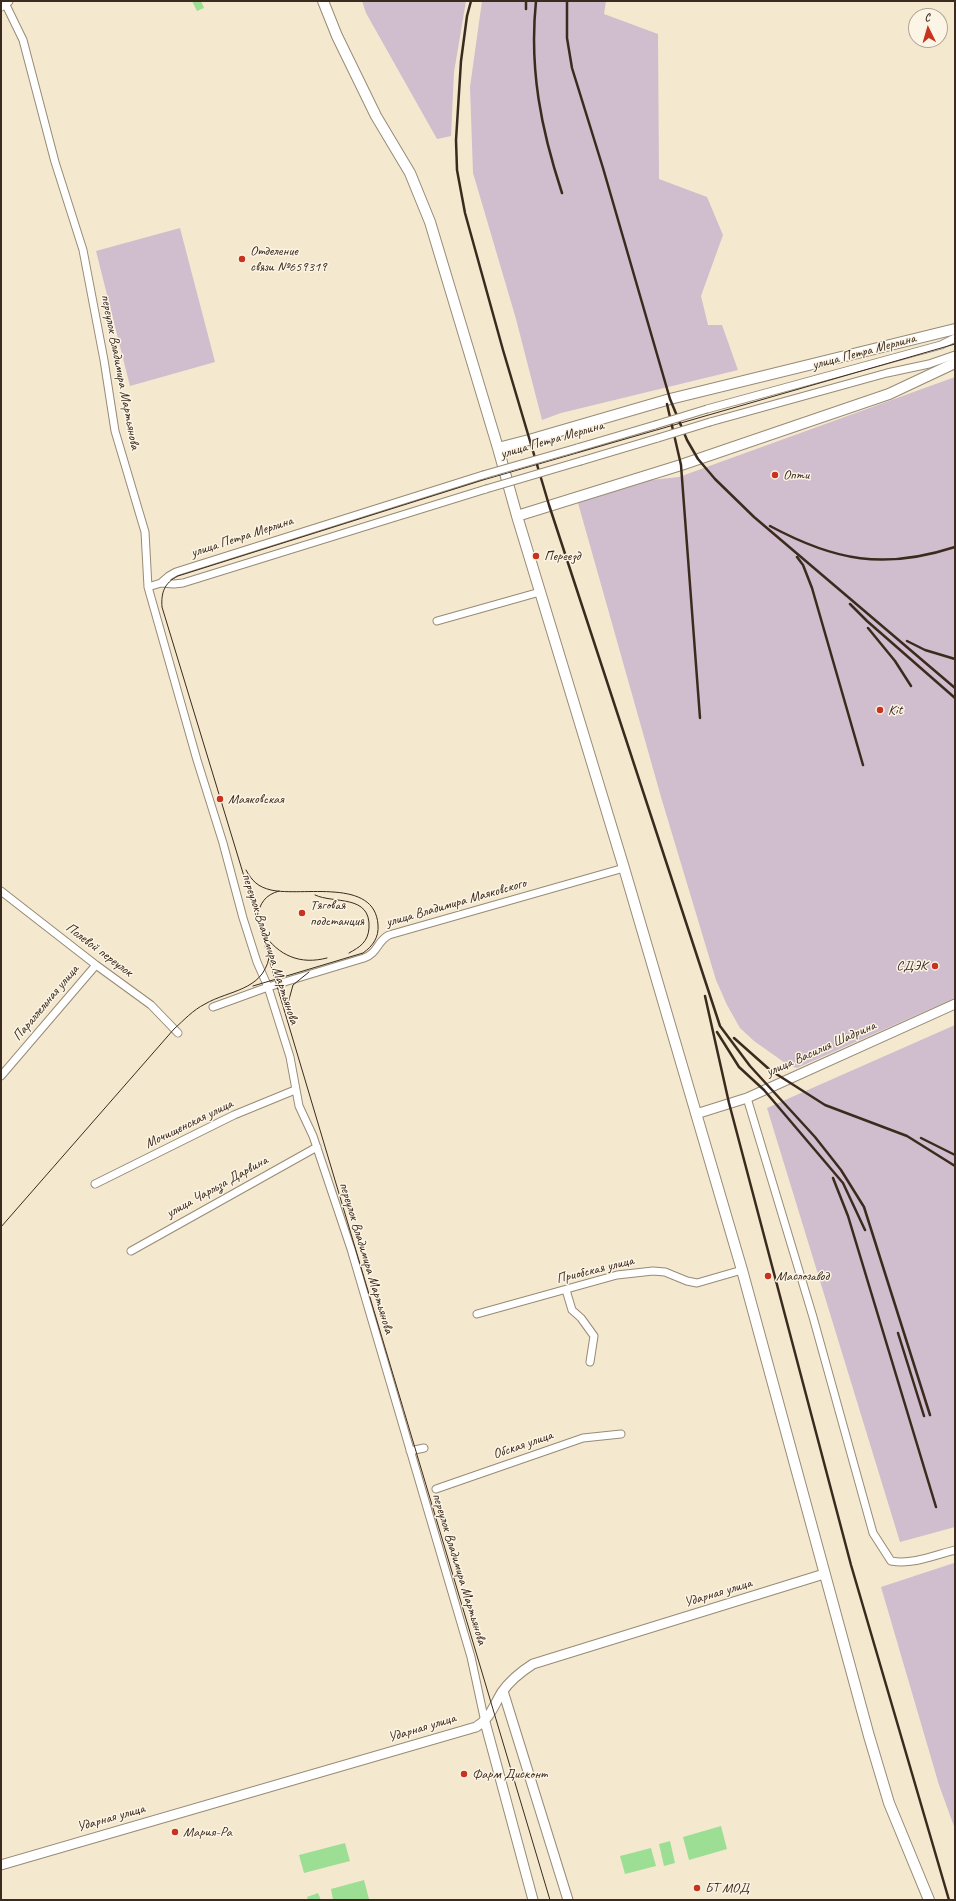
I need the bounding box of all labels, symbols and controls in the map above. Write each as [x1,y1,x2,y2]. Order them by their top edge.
north arrow [908,8,948,48]
text: С [924,10,930,24]
place label: Отделение связи №659319 [250,243,327,276]
marker: Отделение связи №659319 [237,254,247,264]
street label: переулок Владимира Мартьянова [97,293,143,451]
street label: улица Петра Мерлина [810,330,918,374]
street label: улица Петра Мерлина [499,417,605,463]
place label: Опти [783,467,809,483]
marker: Опти [770,470,780,480]
street label: улица Петра Мерлина [189,513,295,561]
place label: Переезд [544,548,580,564]
marker: Переезд [531,551,541,561]
place label: Kit [888,702,902,718]
marker: Kit [875,705,885,715]
place label: Маяковская [228,791,284,807]
marker: Маяковская [215,794,225,804]
street label: переулок Владимира Мартьянова [238,871,302,1027]
street label: улица Владимира Маяковского [384,875,528,931]
place label: Тяговая подстанция [310,897,364,930]
marker: Тяговая подстанция [297,908,307,918]
street label: Полевой переулок [62,919,136,981]
place label: СДЭК [896,958,927,974]
marker: СДЭК [930,961,940,971]
street label: Параллельная улица [9,962,83,1044]
street label: улица Василия Шадрина [764,1017,878,1081]
street label: Мочищенская улица [142,1096,236,1152]
street label: улица Чарльза Дарвина [163,1152,271,1222]
street label: переулок Владимира Мартьянова [335,1180,397,1336]
street label: Приобская улица [555,1252,635,1288]
place label: Маслозавод [776,1268,829,1284]
marker: Маслозавод [763,1271,773,1281]
street label: Обская улица [491,1427,555,1463]
street label: переулок Владимира Мартьянова [428,1491,490,1647]
street label: Ударная улица [682,1575,754,1611]
street label: Ударная улица [386,1710,458,1746]
place label: Фарм Дисконт [472,1766,547,1782]
marker: Фарм Дисконт [459,1769,469,1779]
street label: Ударная улица [75,1800,147,1836]
place label: Мария-Ра [183,1824,232,1840]
marker: Мария-Ра [170,1827,180,1837]
place label: БТ МОД [705,1880,749,1896]
marker: БТ МОД [692,1883,702,1893]

